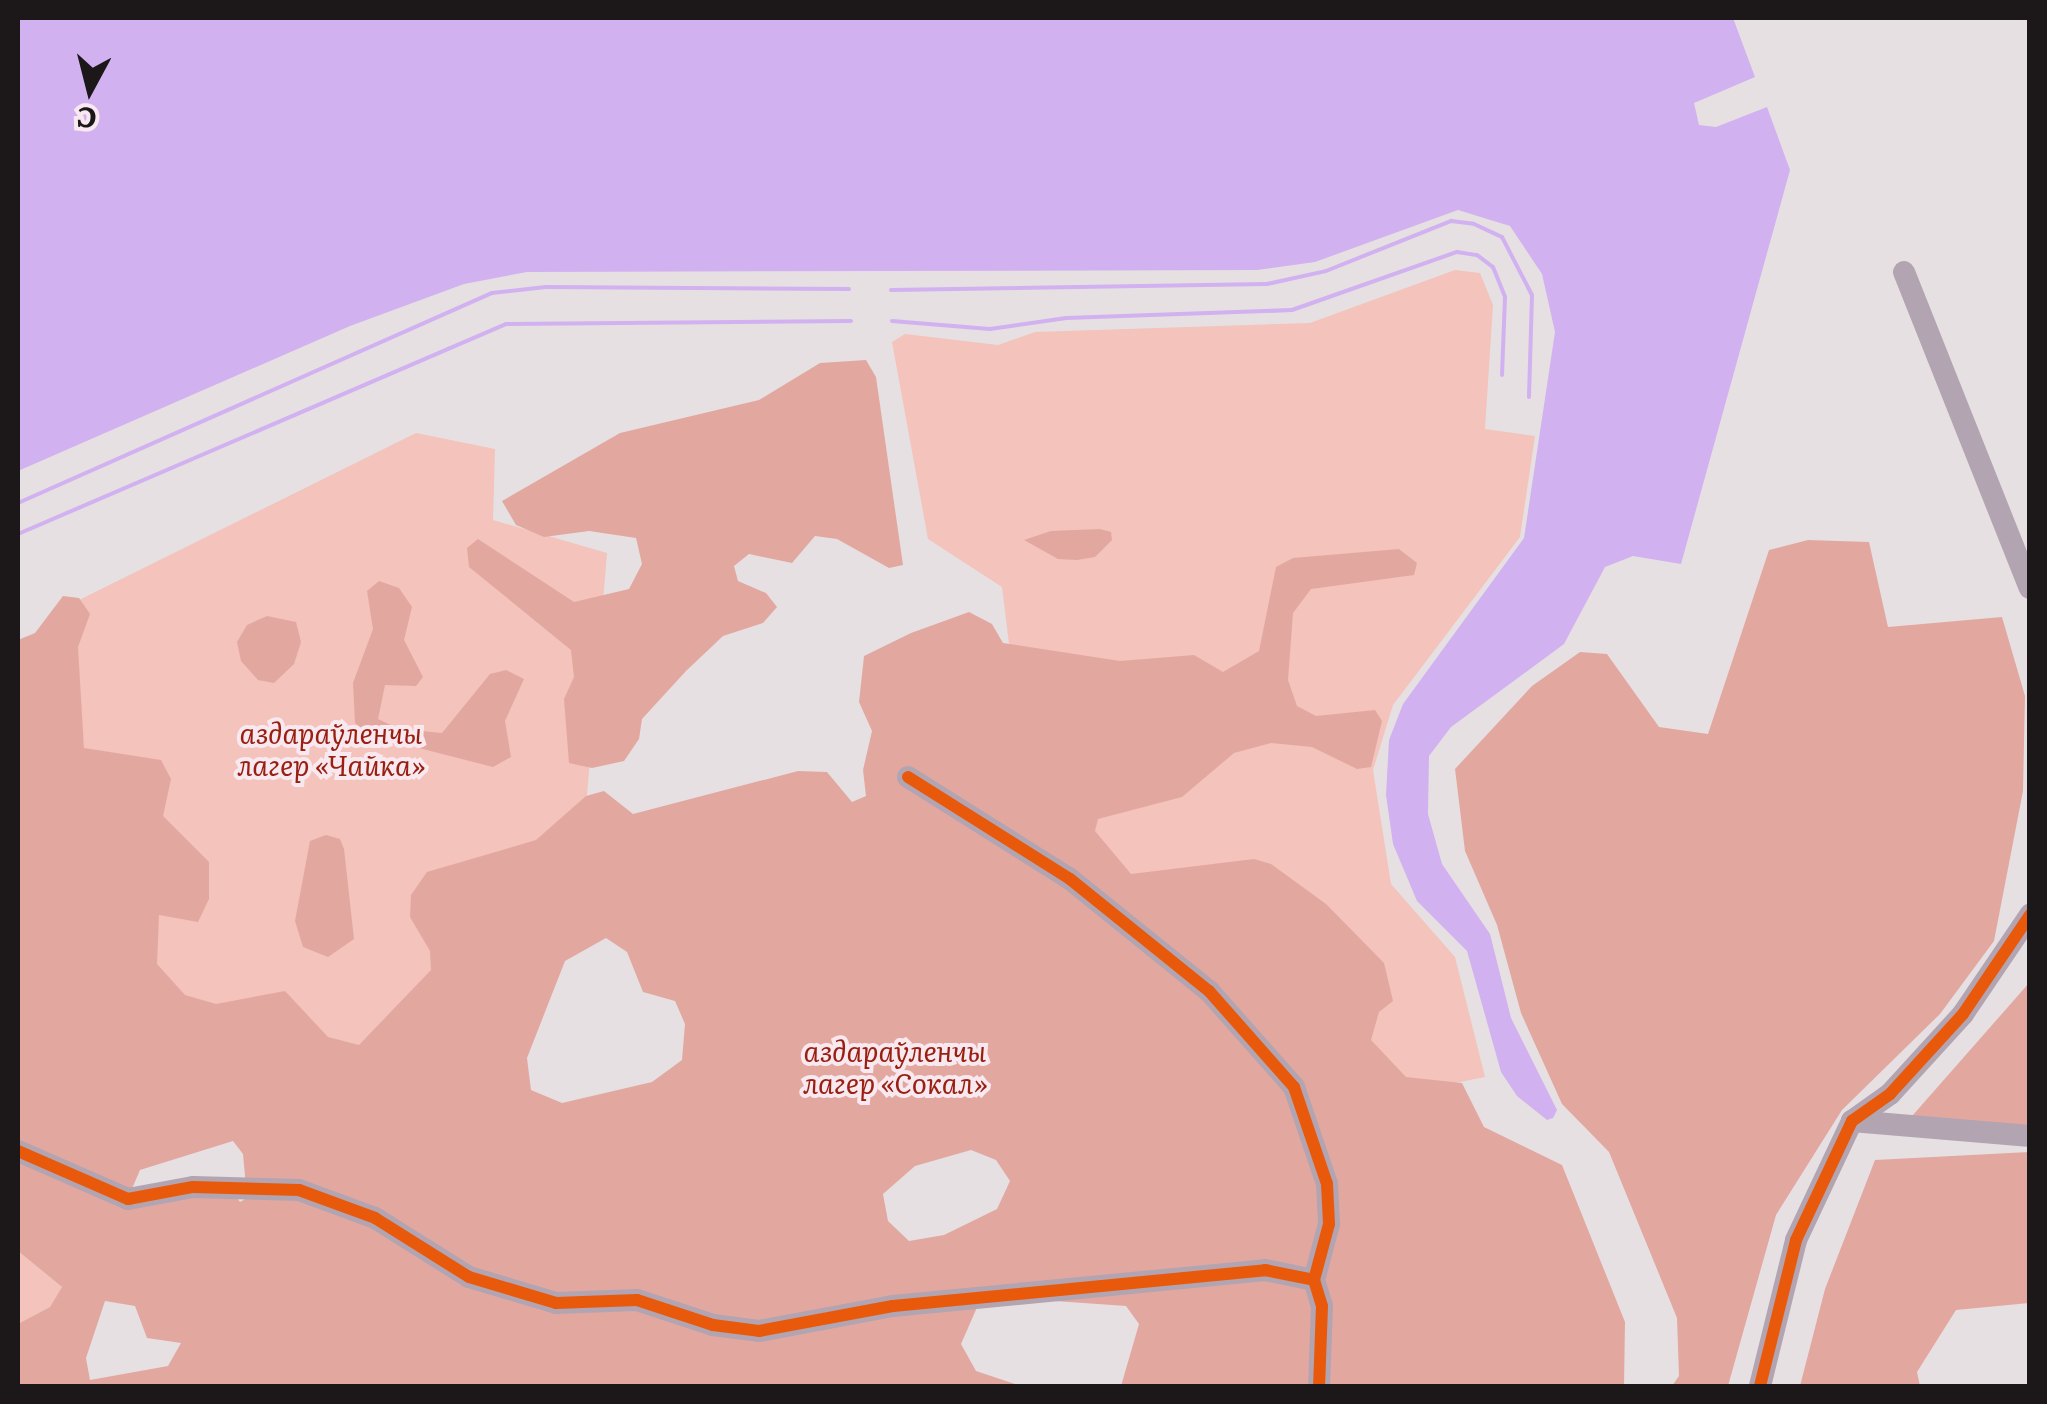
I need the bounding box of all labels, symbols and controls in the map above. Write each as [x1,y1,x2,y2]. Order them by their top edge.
north arrow [40,40,140,140]
text: С [74,98,99,142]
park label: аздараўленчы лагер «Чайка» [237,715,425,781]
park label: аздараўленчы лагер «Сокал» [803,1033,987,1099]

